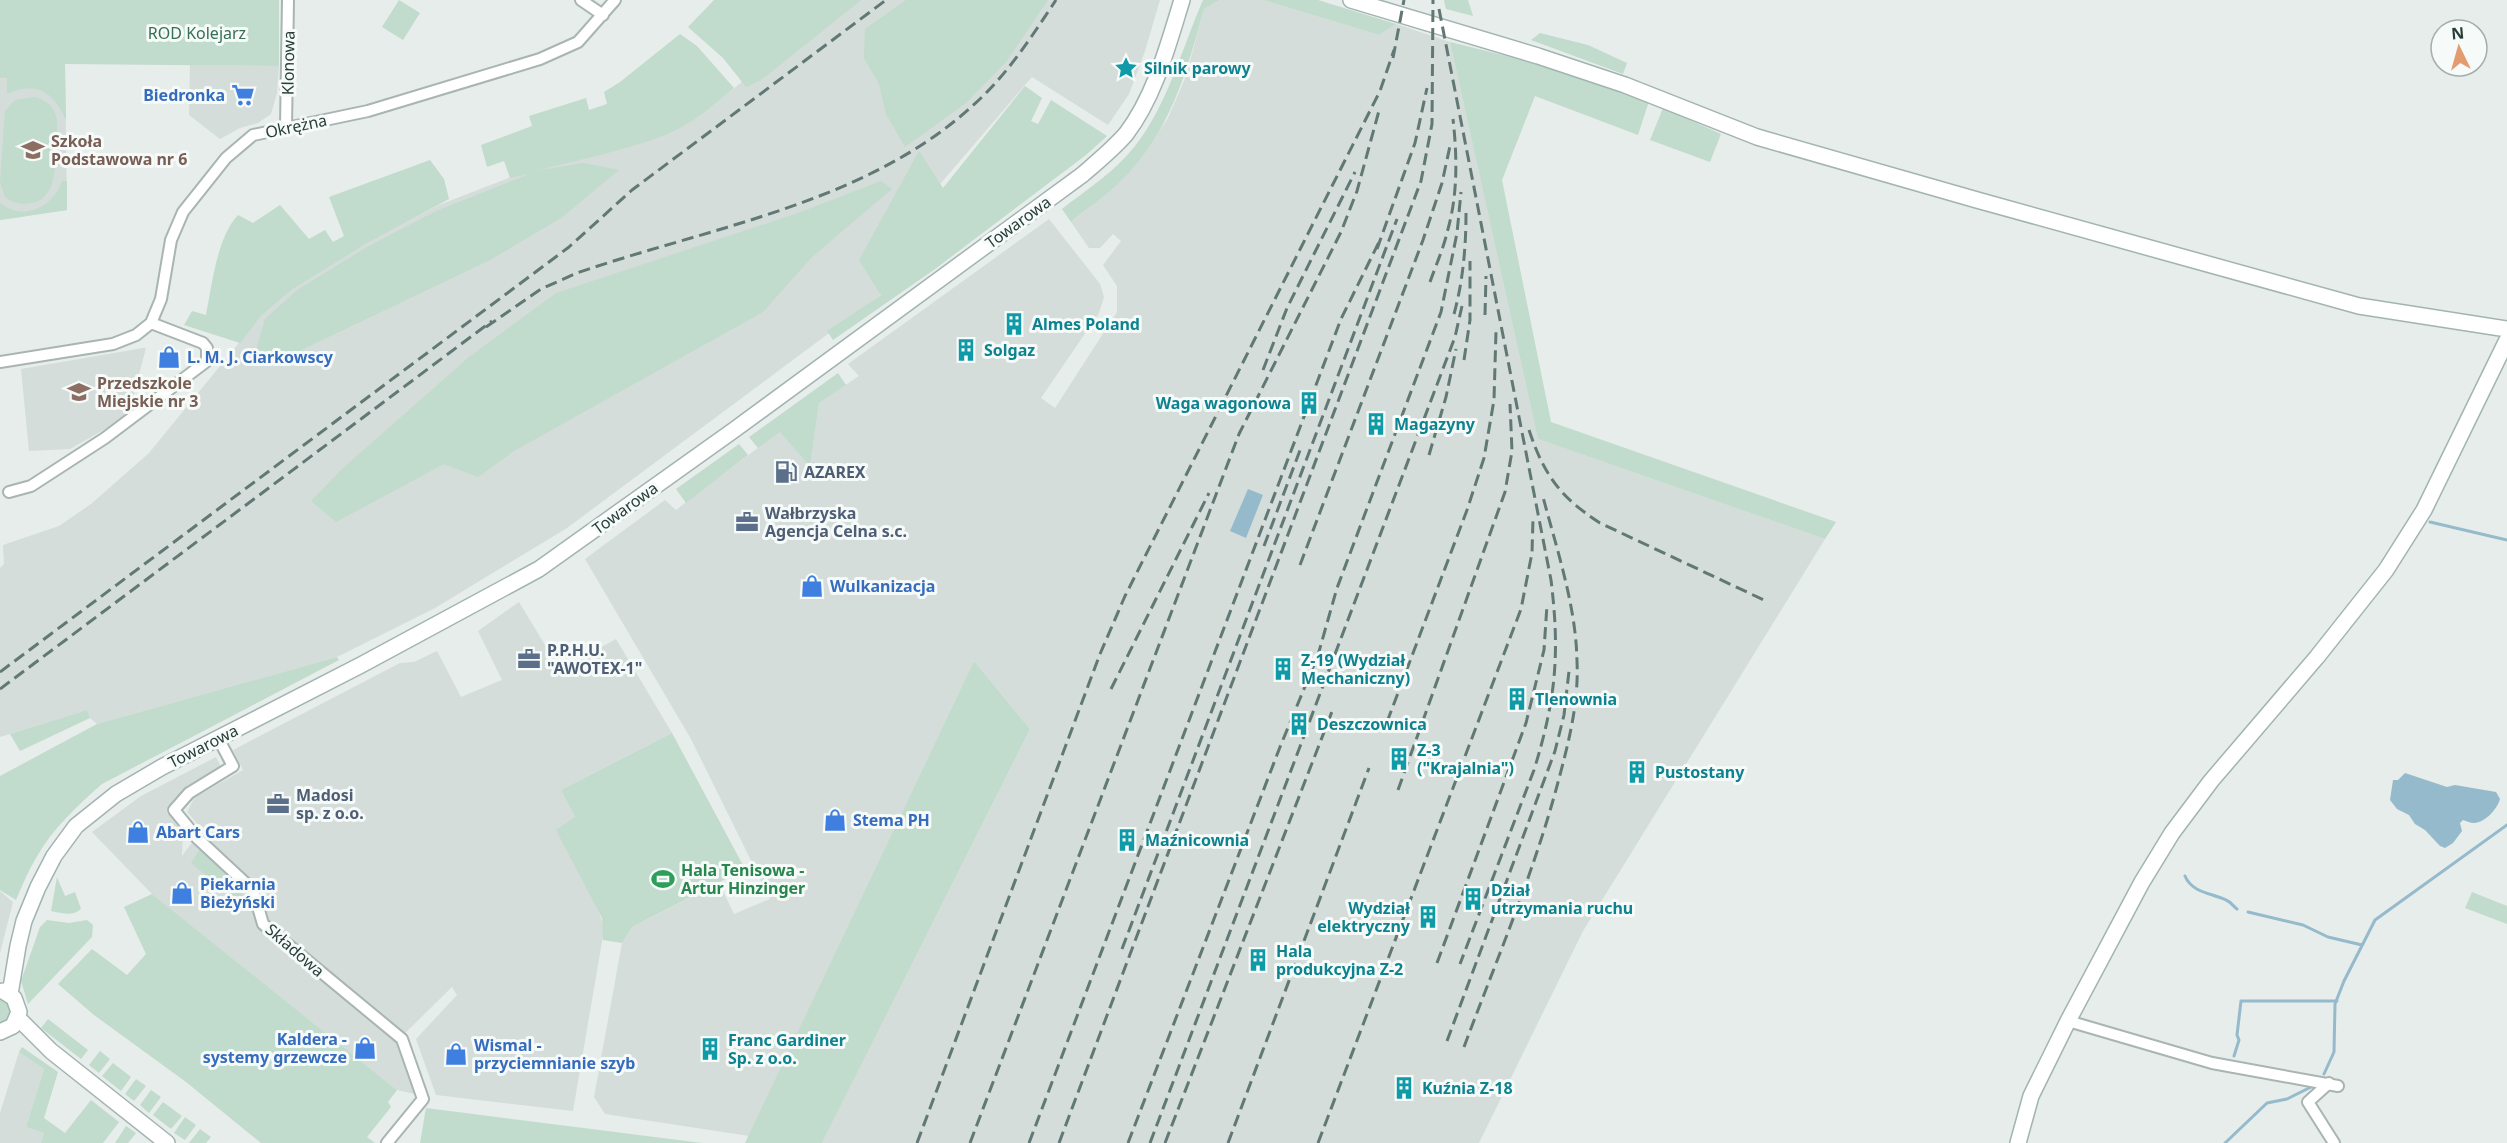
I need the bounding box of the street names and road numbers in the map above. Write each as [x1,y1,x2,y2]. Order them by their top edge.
street label: Klonowa [276,31,300,95]
street label: Okrężna [263,109,329,143]
street label: Towarowa [981,191,1055,253]
street label: Towarowa [588,477,662,539]
street label: Towarowa [164,719,242,773]
street label: Składowa [261,918,329,982]

